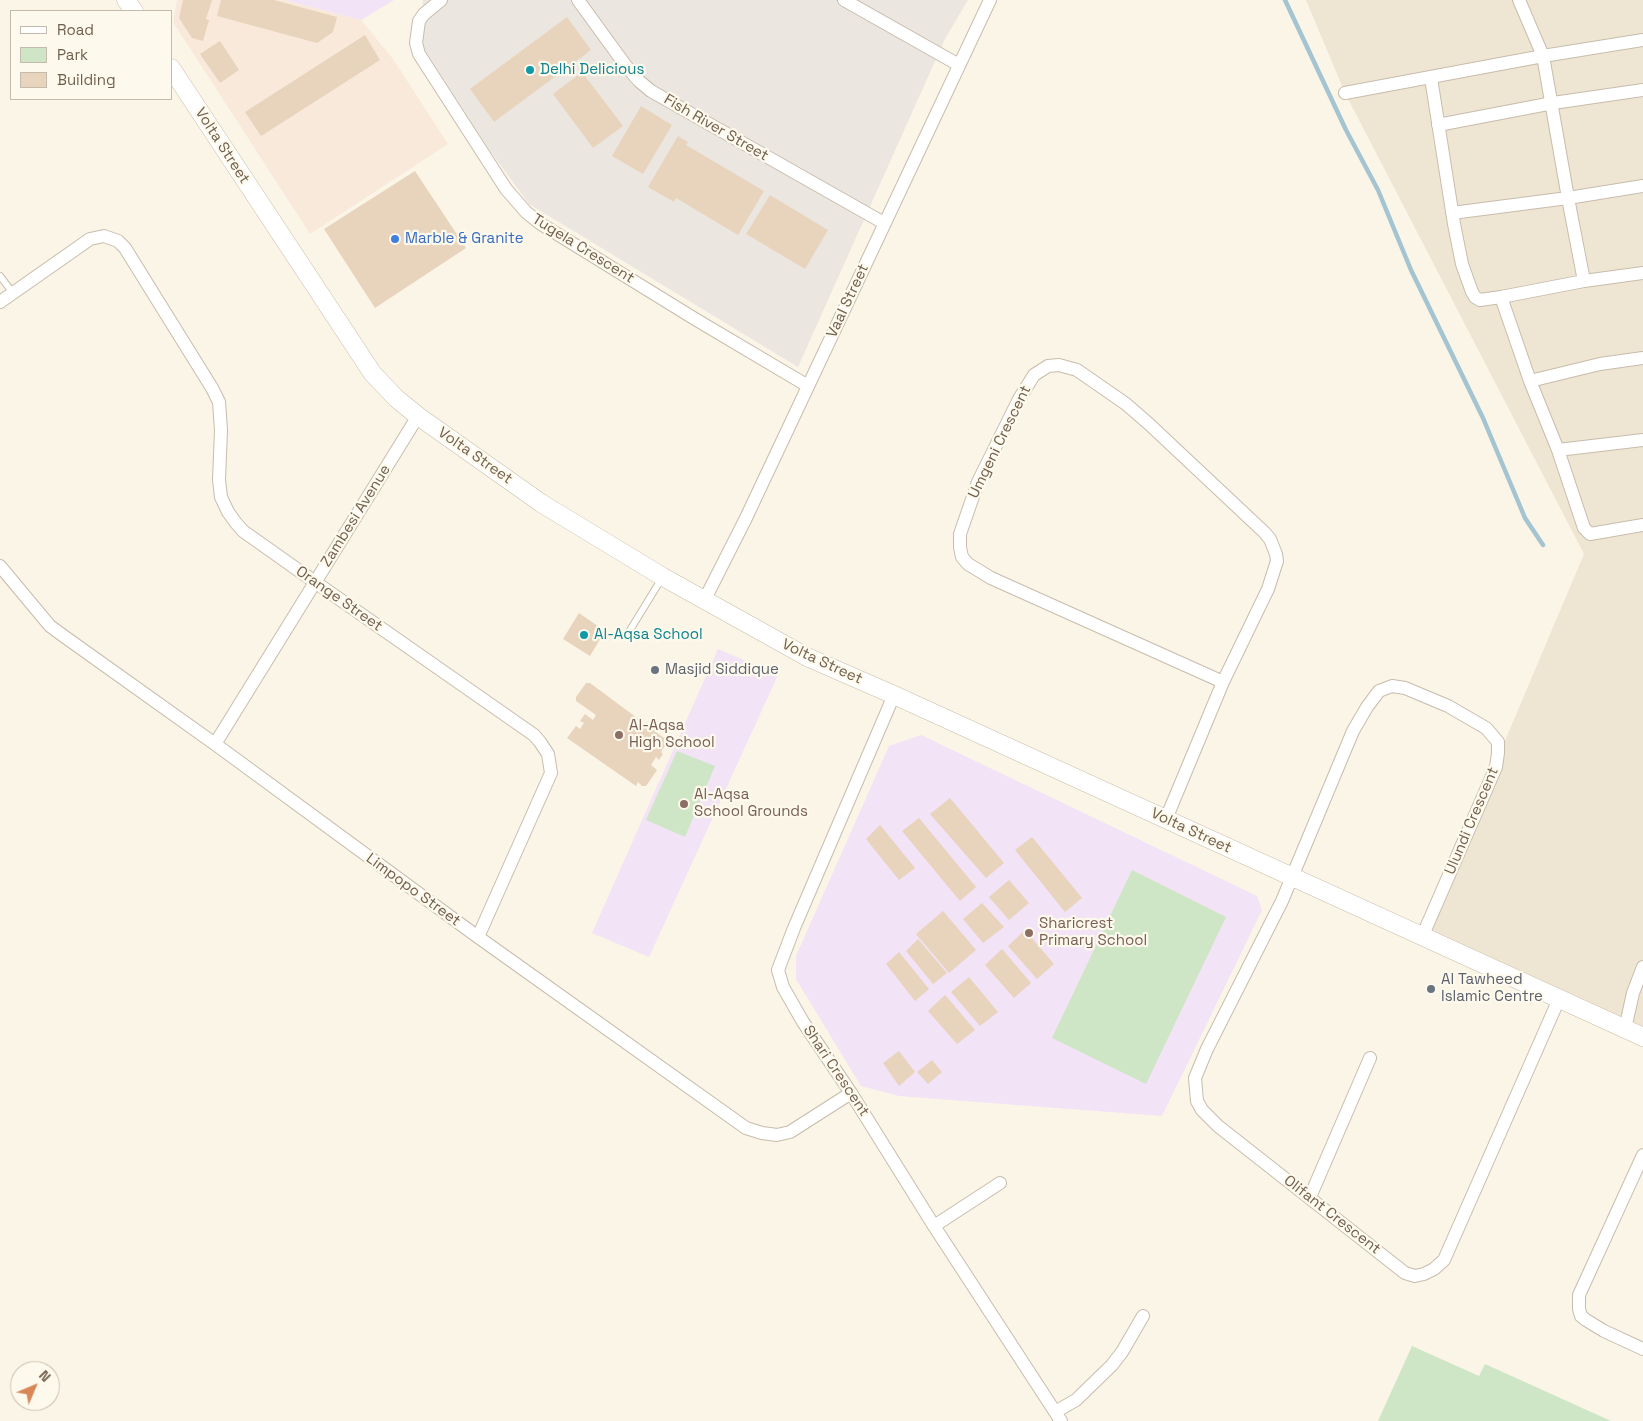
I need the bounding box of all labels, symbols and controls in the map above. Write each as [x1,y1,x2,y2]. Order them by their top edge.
legend [10,10,172,100]
text: Road [57,20,94,39]
text: Park [57,45,88,64]
place label: Delhi Delicious [540,61,644,79]
marker: Delhi Delicious [524,64,536,76]
text: Building [57,70,116,89]
street label: Fish River Street [660,91,772,165]
street label: Volta Street [191,105,253,187]
street label: Tugela Crescent [529,210,637,288]
place label: Marble & Granite [405,230,524,248]
marker: Marble & Granite [389,233,401,245]
street label: Vaal Street [823,261,873,341]
street label: Umgeni Crescent [965,382,1035,502]
street label: Volta Street [434,424,516,488]
street label: Zambesi Avenue [317,462,395,570]
street label: Orange Street [292,563,386,635]
place label: Al-Aqsa School [594,626,703,644]
marker: Al-Aqsa School [578,629,590,641]
street label: Volta Street [779,635,865,689]
place label: Masjid Siddique [665,661,779,679]
marker: Masjid Siddique [649,664,661,676]
place label: Al-Aqsa High School [629,717,715,752]
marker: Al-Aqsa High School [613,729,625,741]
street label: Ulundi Crescent [1441,765,1503,877]
place label: Al-Aqsa School Grounds [694,786,808,821]
marker: Al-Aqsa School Grounds [678,798,690,810]
street label: Volta Street [1148,804,1234,858]
street label: Limpopo Street [362,850,464,930]
place label: Sharicrest Primary School [1039,915,1147,950]
marker: Sharicrest Primary School [1023,927,1035,939]
place label: Al Tawheed Islamic Centre [1441,971,1543,1006]
marker: Al Tawheed Islamic Centre [1425,983,1437,995]
street label: Shari Crescent [799,1022,873,1120]
street label: Olifant Crescent [1280,1172,1384,1258]
north arrow [10,1361,60,1411]
text: N [35,1366,55,1386]

